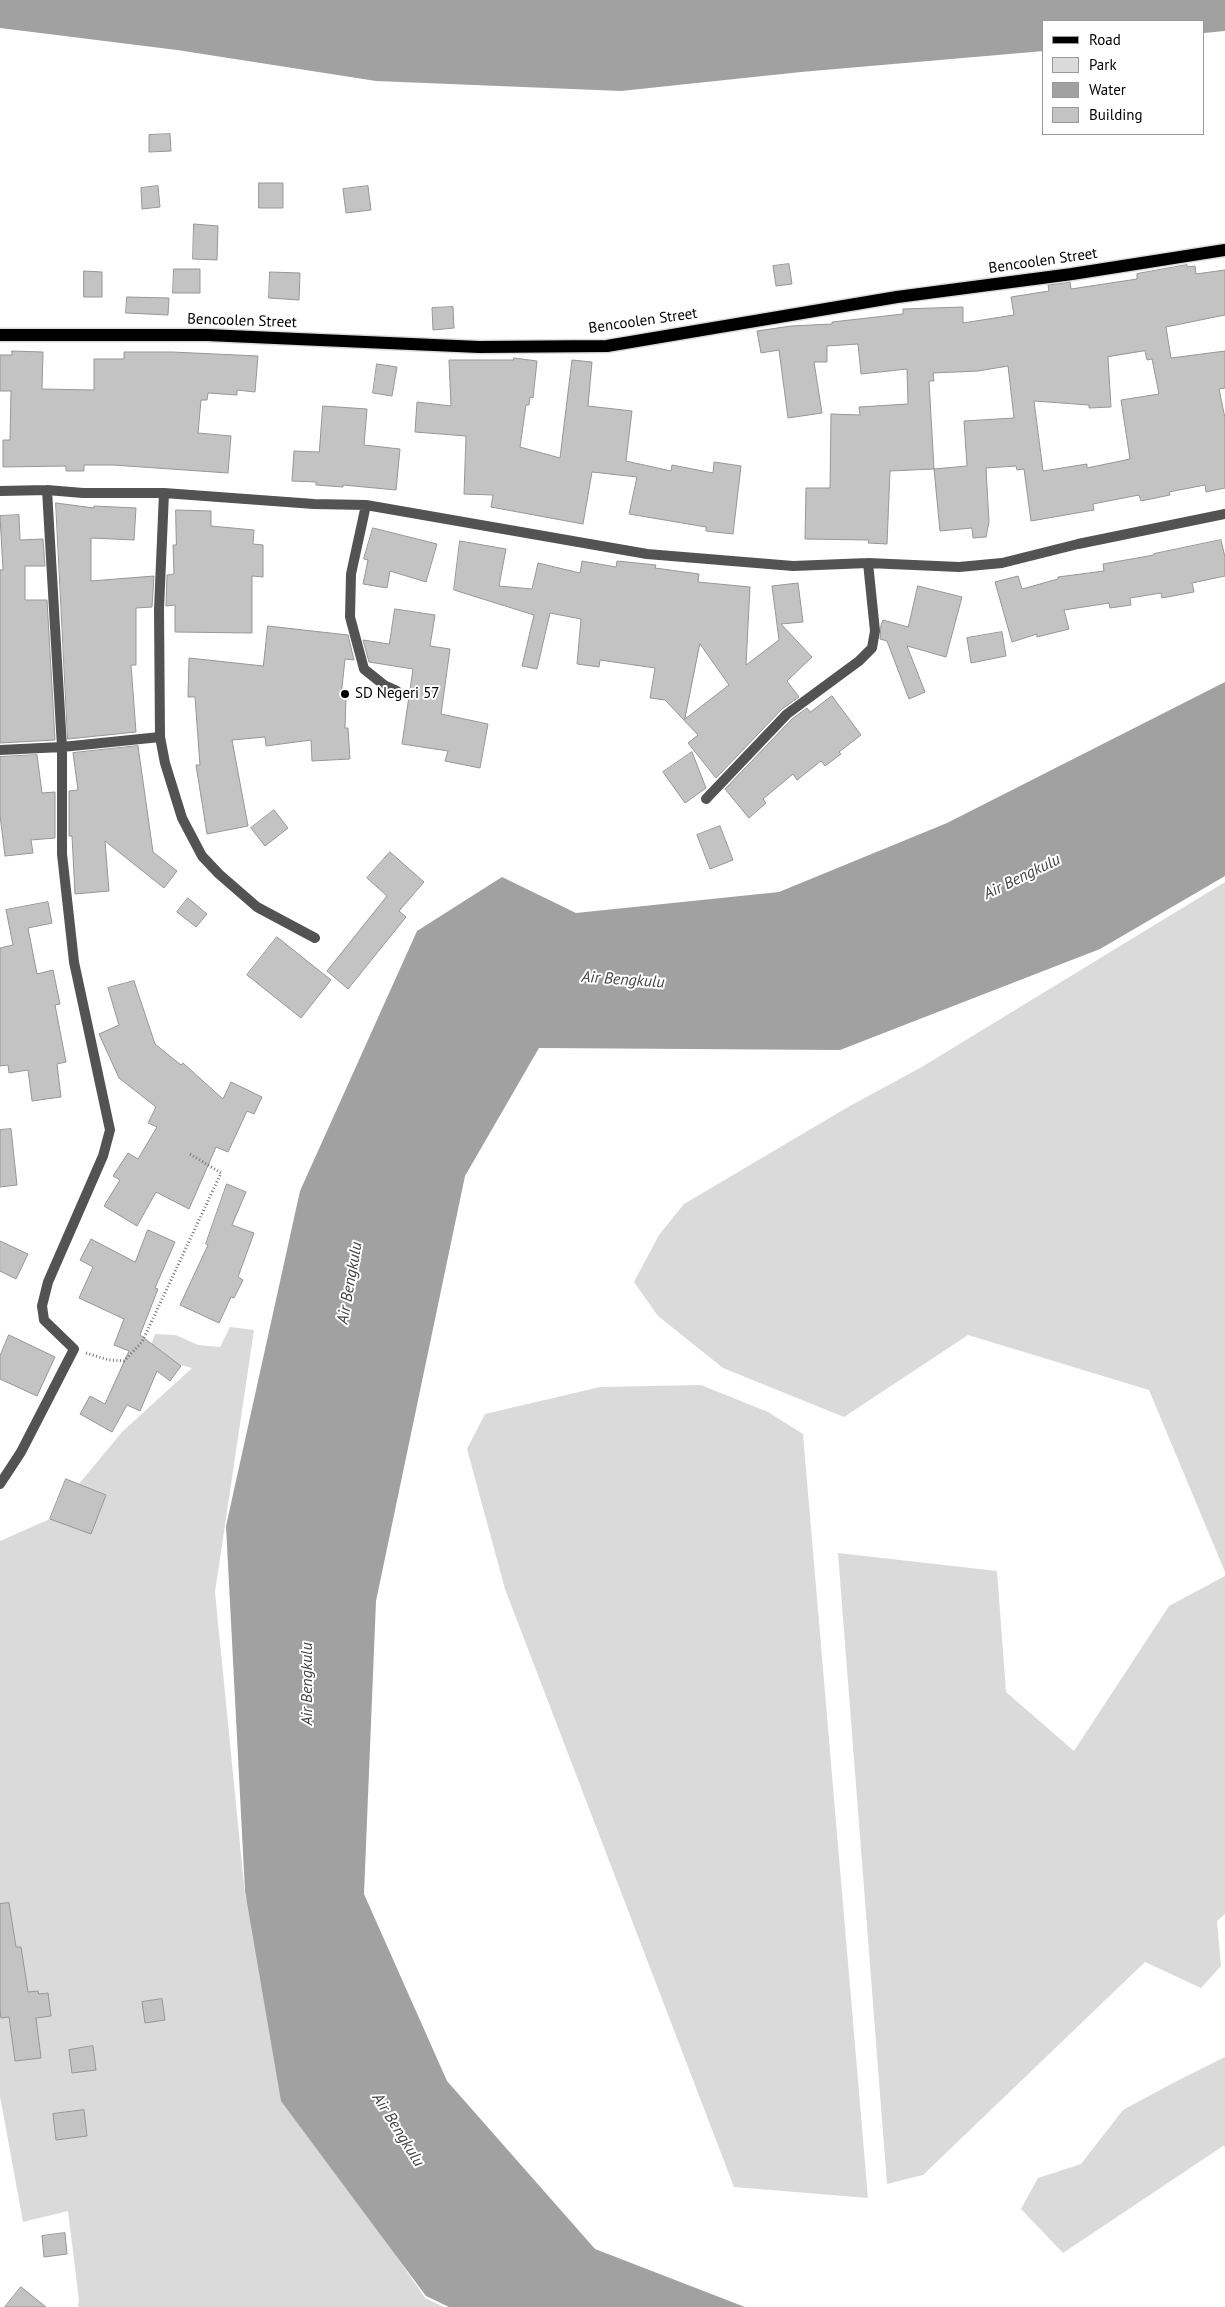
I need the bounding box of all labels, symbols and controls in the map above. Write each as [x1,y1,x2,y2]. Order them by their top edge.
legend [1042,20,1205,135]
text: Road [1089,30,1121,49]
text: Park [1089,55,1117,74]
text: Water [1089,80,1126,99]
text: Building [1089,105,1143,124]
street label: Bencoolen Street [987,244,1099,278]
street label: Bencoolen Street [587,304,699,338]
street label: Bencoolen Street [187,310,297,332]
place label: SD Negeri 57 [355,685,439,703]
marker: SD Negeri 57 [339,688,351,700]
water label: Air Bengkulu [980,850,1064,904]
water label: Air Bengkulu [581,968,665,992]
water label: Air Bengkulu [333,1240,367,1326]
water label: Air Bengkulu [297,1642,317,1726]
water label: Air Bengkulu [368,2090,428,2170]

